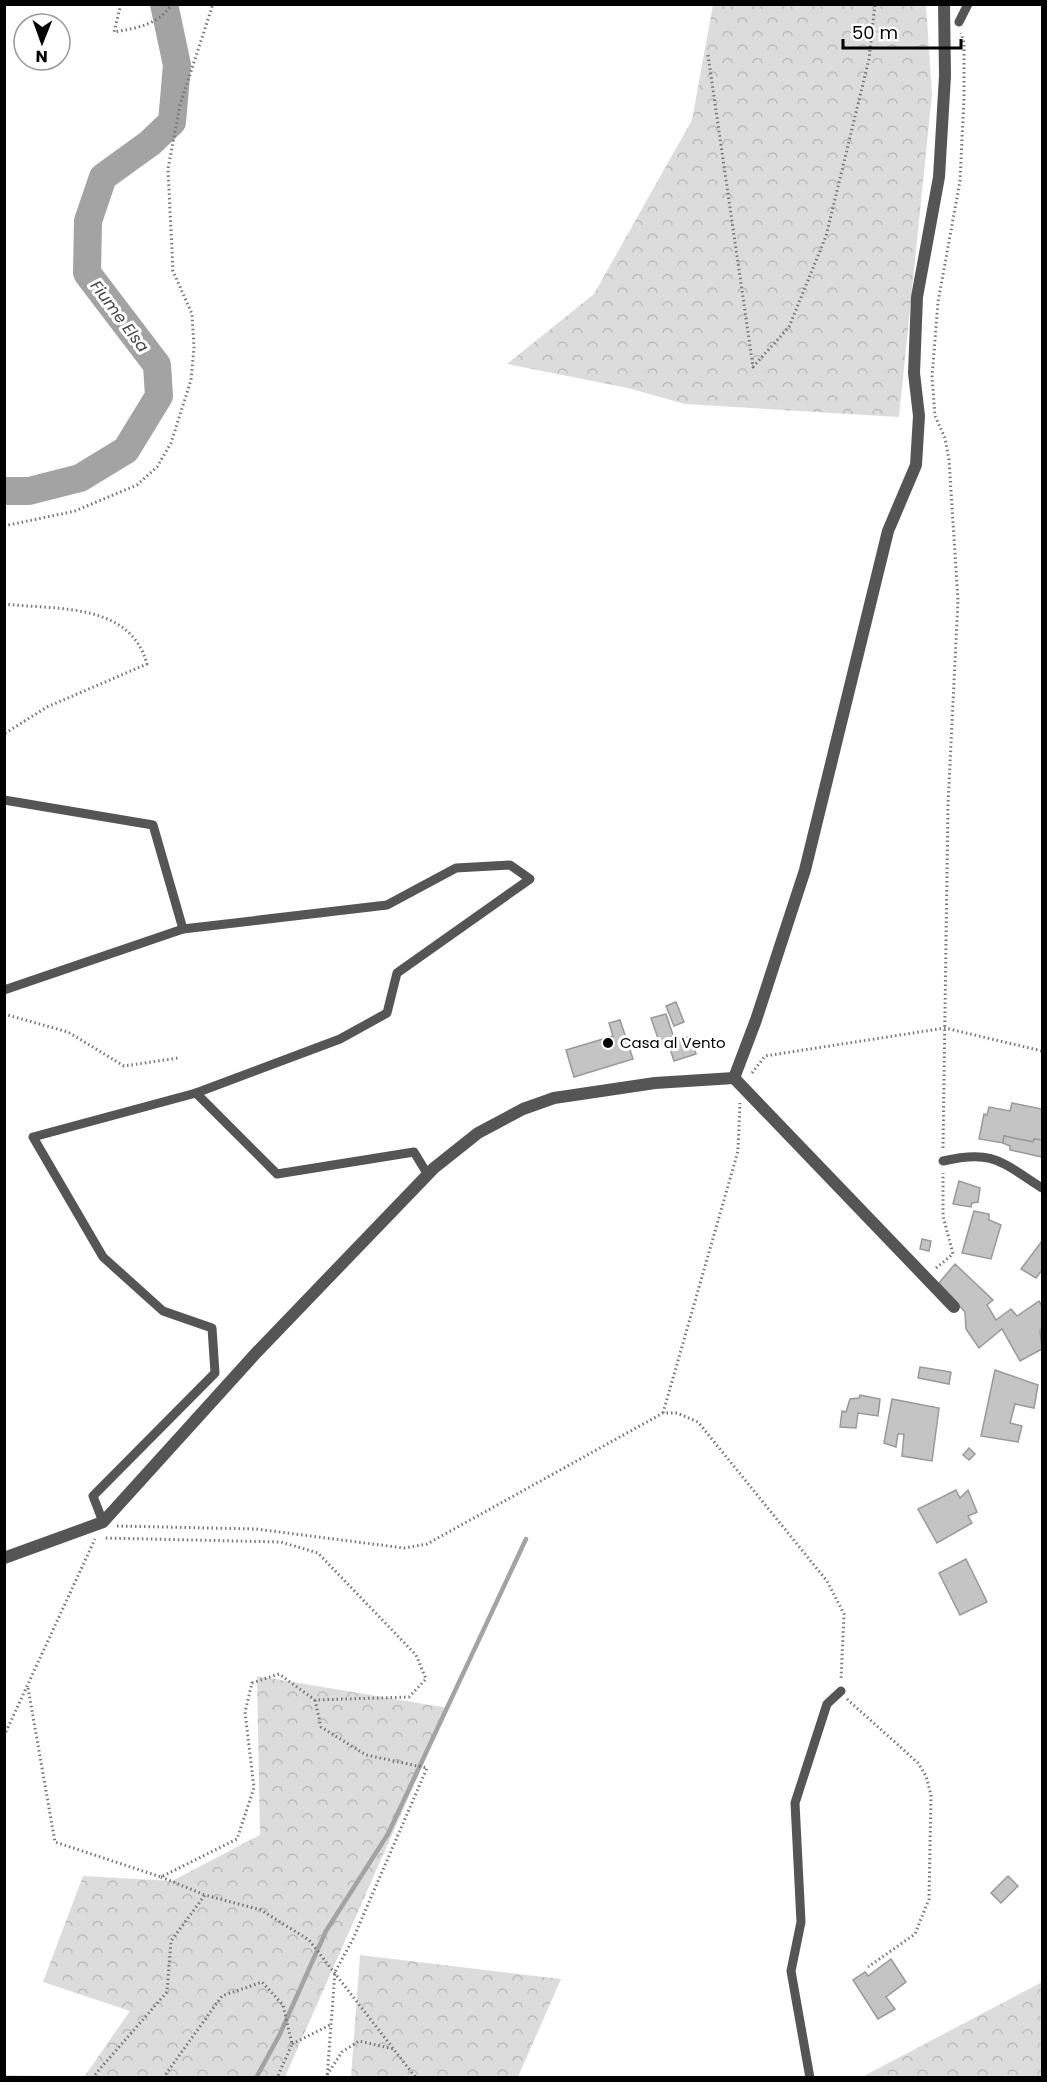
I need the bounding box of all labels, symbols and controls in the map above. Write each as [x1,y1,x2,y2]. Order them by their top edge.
north arrow [12,12,72,72]
scale bar [843,12,962,50]
text: 50 m [852,20,898,45]
text: N [36,45,48,68]
water label: Fiume Elsa [85,276,154,357]
place label: Casa al Vento [620,1032,726,1053]
marker: Casa al Vento [601,1036,615,1050]

